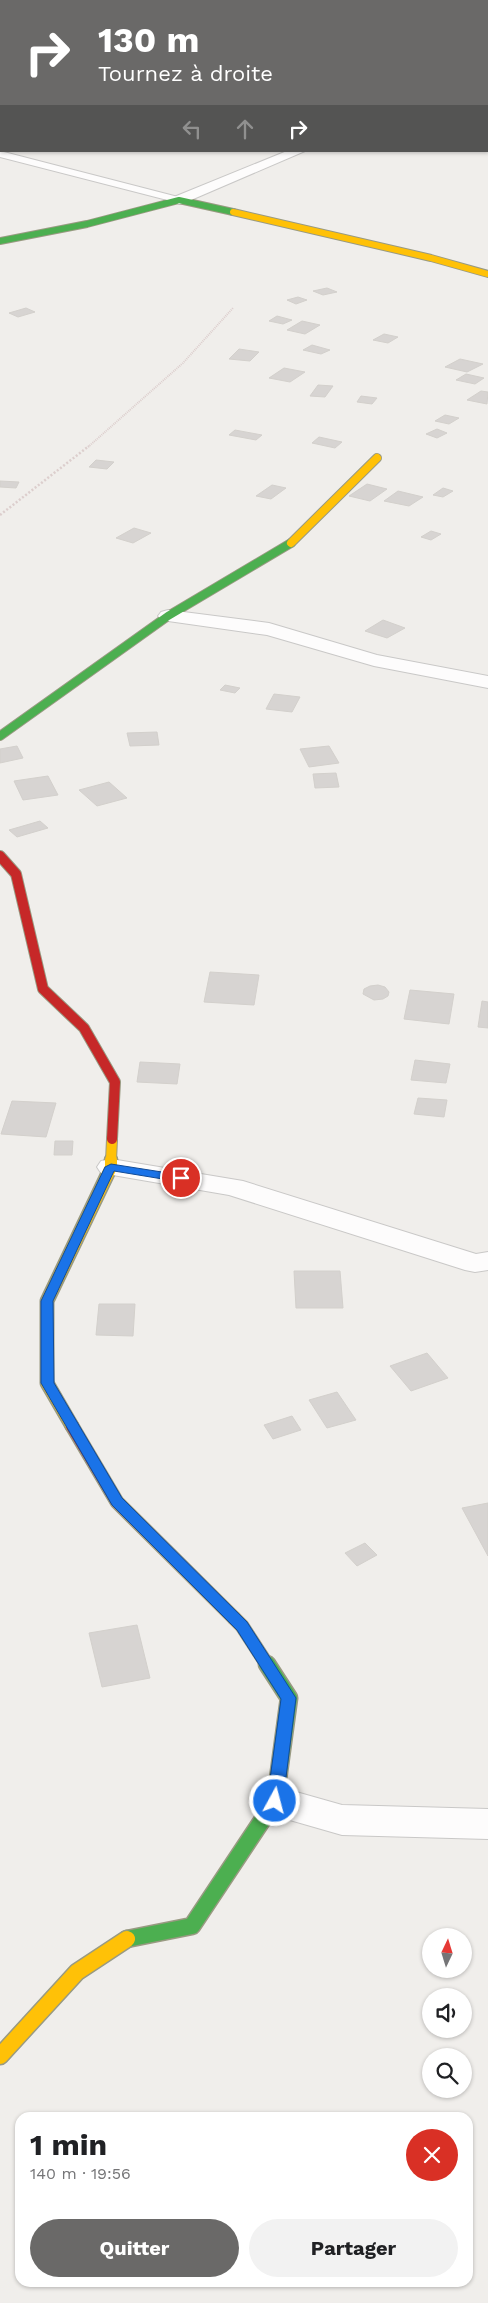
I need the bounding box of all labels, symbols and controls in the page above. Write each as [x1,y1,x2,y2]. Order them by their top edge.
text: 130 m [98,19,199,61]
icon: right [15,20,80,85]
text: Tournez à droite [98,61,273,86]
icon: left [178,115,206,143]
icon: ahead [231,115,259,143]
icon: right [284,115,312,143]
pin [160,1157,202,1199]
icon: arrive [167,1164,195,1192]
position arrow [248,1774,300,1826]
north arrow [422,1928,472,1978]
map controls [422,1928,472,2098]
button: sound [422,1988,472,2038]
button: search [422,2048,472,2098]
text: 1 min [30,2127,107,2162]
button: close [406,2129,458,2181]
text: 140 m · 19:56 [30,2164,131,2183]
button: Quitter [30,2219,239,2277]
button: Partager [249,2219,458,2277]

